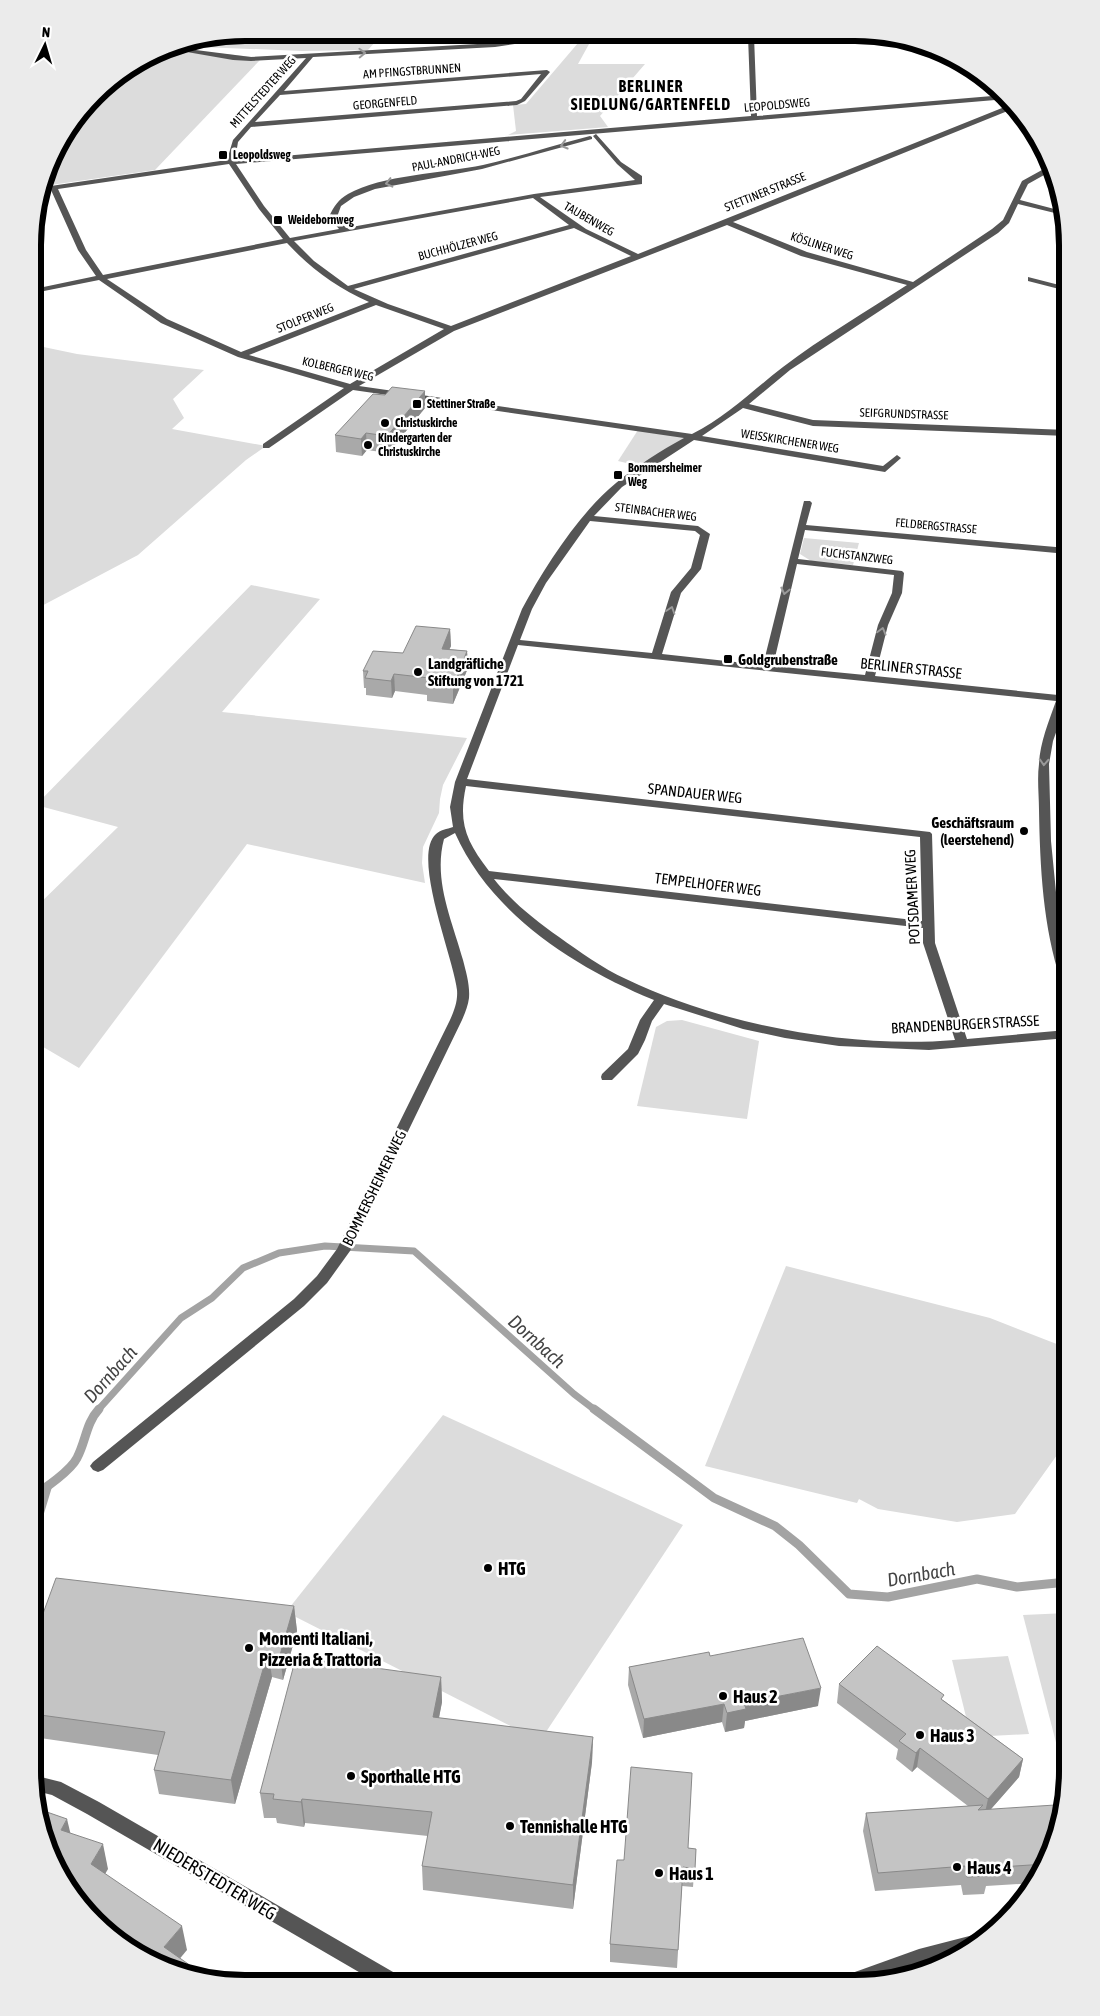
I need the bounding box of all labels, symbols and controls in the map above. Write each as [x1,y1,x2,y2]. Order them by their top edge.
north arrow [20,20,70,70]
text: N [41,24,51,40]
one-way arrow [358,48,366,59]
street label: MITTELSTEDTER WEG [227,53,299,131]
street label: AM PFINGSTBRUNNEN [363,61,461,81]
district label: BERLINER SIEDLUNG/GARTENFELD [571,77,731,113]
street label: GEORGENFELD [352,93,418,113]
street label: LEOPOLDSWEG [743,95,811,115]
one-way arrow [560,139,569,150]
street label: PAUL-ANDRICH-WEG [411,144,501,174]
place label: Leopoldsweg [233,148,291,162]
marker: Leopoldsweg [217,149,229,161]
street label: STETTINER STRASSE [722,169,808,215]
one-way arrow [384,177,393,188]
street label: TAUBENWEG [561,199,617,239]
place label: Weidebornweg [287,213,355,227]
marker: Weidebornweg [272,214,284,226]
street label: BUCHHÖLZER WEG [417,229,499,263]
street label: KÖSLINER WEG [789,229,855,263]
street label: STOLPER WEG [274,300,336,336]
street label: KOLBERGER WEG [301,354,375,384]
place label: Stettiner Straße [427,397,496,411]
marker: Stettiner Straße [411,398,423,410]
street label: SEIFGRUNDSTRASSE [859,405,949,423]
place label: Christuskirche [395,416,458,430]
marker: Christuskirche [379,417,391,429]
street label: WEISSKIRCHENER WEG [740,426,840,456]
place label: Kindergarten der Christuskirche [378,431,452,459]
marker: Kindergarten der Christuskirche [362,439,374,451]
place label: Bommersheimer Weg [627,461,702,489]
marker: Bommersheimer Weg [612,469,624,481]
street label: STEINBACHER WEG [614,500,698,524]
street label: FELDBERGSTRASSE [895,515,977,537]
street label: FUCHSTANZWEG [820,545,894,567]
one-way arrow [781,587,791,595]
one-way arrow [665,606,675,615]
one-way arrow [876,627,887,635]
place label: Goldgrubenstraße [738,651,838,668]
marker: Goldgrubenstraße [722,653,734,665]
street label: BERLINER STRASSE [859,654,963,682]
place label: Landgräfliche Stiftung von 1721 [428,655,524,689]
marker: Landgräfliche Stiftung von 1721 [412,666,424,678]
one-way arrow [1039,759,1050,767]
street label: SPANDAUER WEG [647,780,743,806]
place label: Geschäftsraum (leerstehend) [931,814,1014,848]
marker: Geschäftsraum (leerstehend) [1018,825,1030,837]
street label: POTSDAMER WEG [901,849,923,945]
street label: TEMPELHOFER WEG [654,869,762,899]
street label: BRANDENBURGER STRASSE [890,1012,1040,1036]
street label: BOMMERSHEIMER WEG [339,1127,409,1248]
water label: Dornbach [504,1310,570,1372]
water label: Dornbach [79,1341,141,1407]
water label: Dornbach [885,1557,957,1591]
place label: HTG [498,1558,526,1579]
marker: HTG [482,1562,494,1574]
place label: Momenti Italiani, Pizzeria & Trattoria [259,1628,381,1670]
marker: Momenti Italiani, Pizzeria & Trattoria [243,1642,255,1654]
place label: Haus 2 [733,1686,778,1707]
marker: Haus 2 [717,1690,729,1702]
place label: Haus 3 [930,1725,975,1746]
marker: Haus 3 [914,1729,926,1741]
place label: Sporthalle HTG [361,1766,461,1787]
marker: Sporthalle HTG [345,1770,357,1782]
place label: Tennishalle HTG [520,1816,628,1837]
marker: Tennishalle HTG [504,1820,516,1832]
street label: NIEDERSTEDTER WEG [150,1834,280,1924]
place label: Haus 4 [967,1857,1012,1878]
marker: Haus 4 [951,1861,963,1873]
place label: Haus 1 [669,1863,714,1884]
marker: Haus 1 [653,1867,665,1879]

